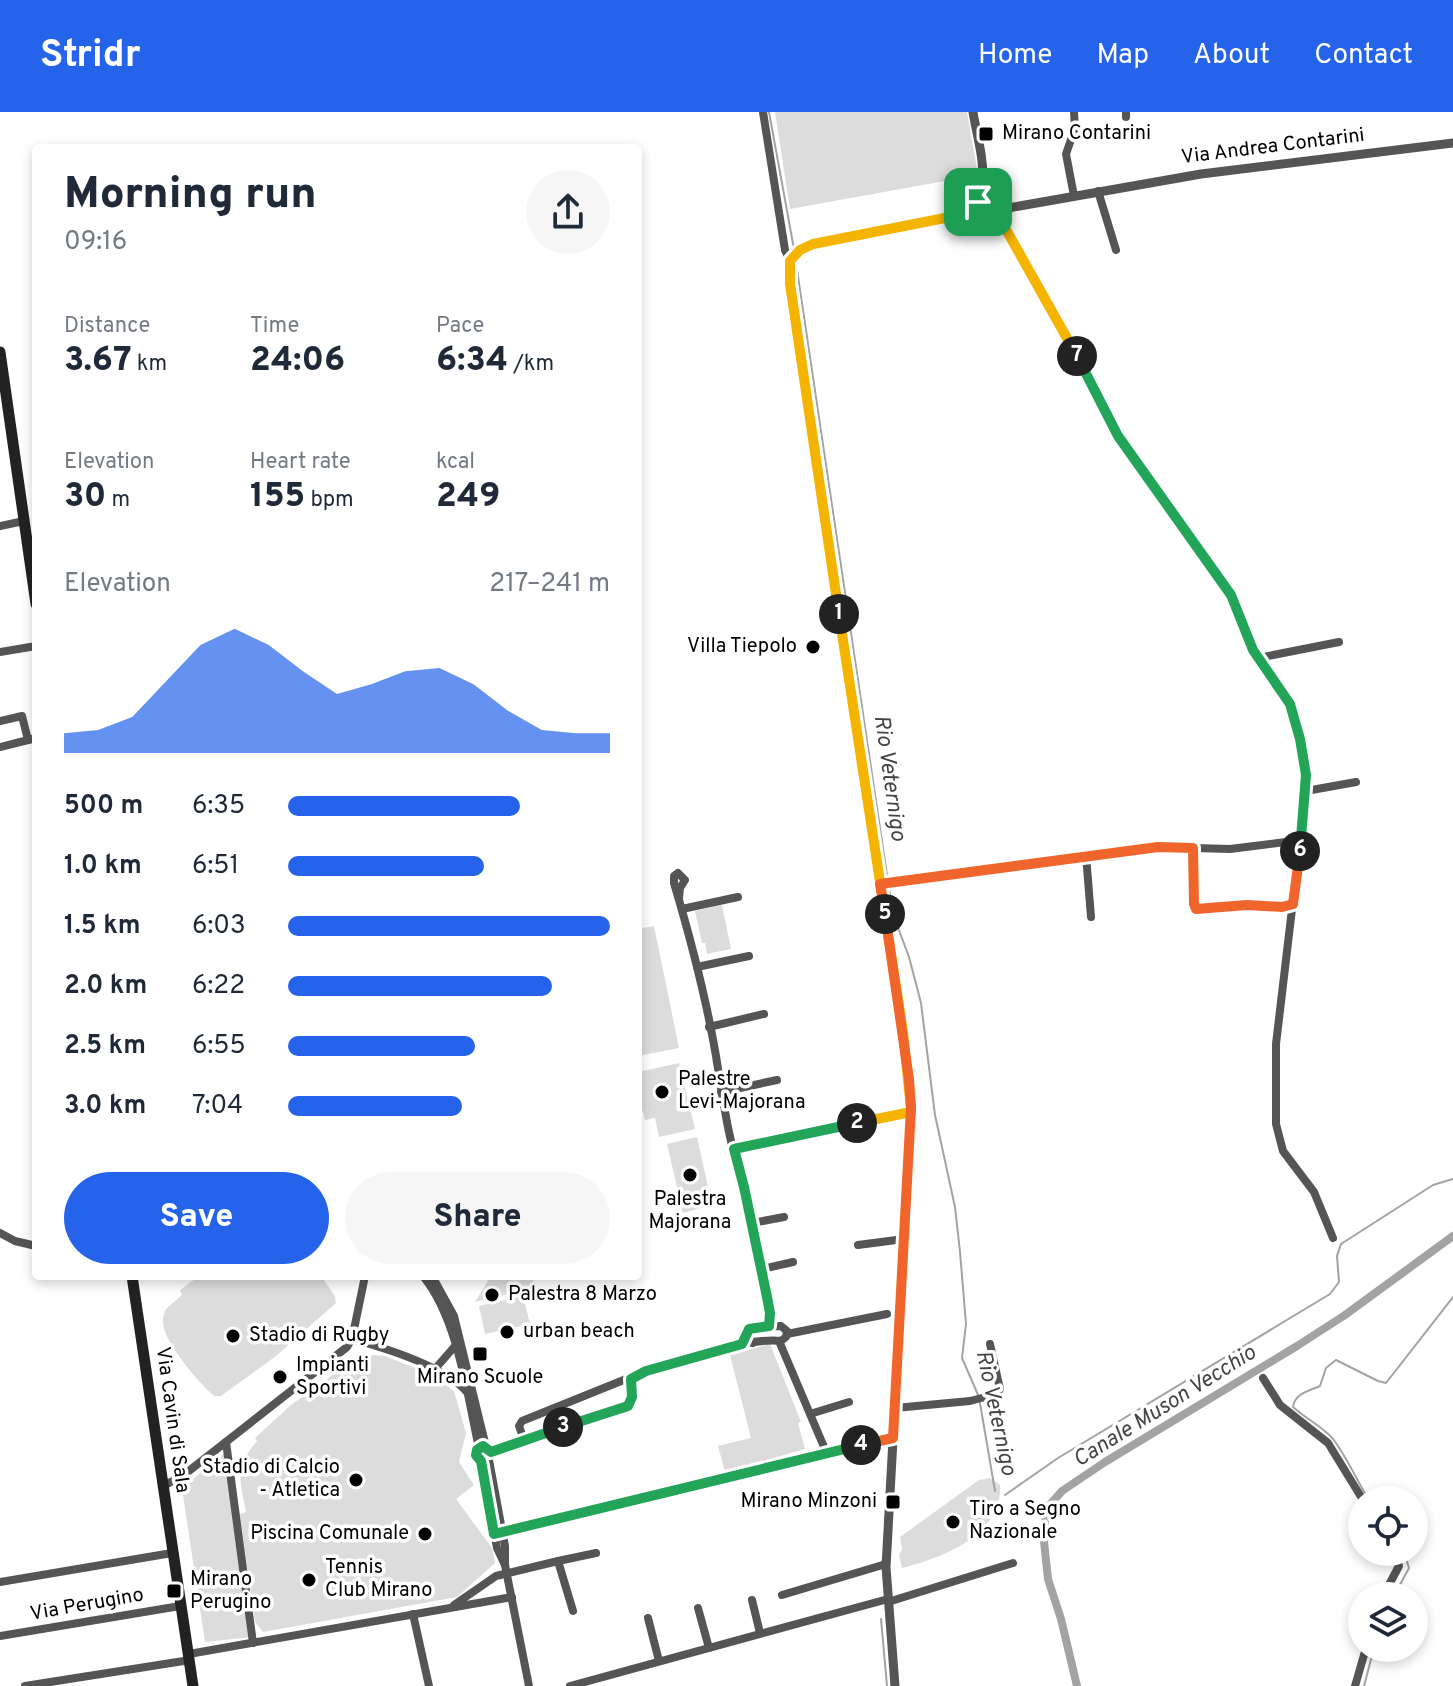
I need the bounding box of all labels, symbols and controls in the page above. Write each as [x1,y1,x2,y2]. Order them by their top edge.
text: Stridr [40,32,140,81]
text: Home [978,38,1052,74]
text: Map [1096,38,1149,74]
text: About [1193,38,1270,74]
text: Contact [1314,38,1413,74]
place label: Mirano Contarini [1002,121,1151,147]
street label: Via Andrea Contarini [1180,123,1366,171]
marker: Mirano Contarini [977,125,995,143]
text: Morning run [64,168,317,224]
pin [944,168,1012,236]
button: share [526,170,610,254]
icon: arrive [956,180,1000,224]
text: 09:16 [64,226,127,259]
text: Distance [64,313,150,340]
text: Time [250,313,299,340]
text: Pace [436,313,484,340]
pin: 7 [1057,336,1097,376]
text: 3.67 [64,340,132,383]
text: 24:06 [250,340,345,383]
text: 6:34 [436,340,508,383]
text: 7 [1071,342,1083,369]
text: km [132,351,167,378]
text: /km [508,351,554,378]
text: Elevation [64,449,154,476]
text: Heart rate [250,449,351,476]
text: kcal [436,449,475,476]
text: 30 [64,476,106,519]
text: 155 [250,476,305,519]
text: 249 [436,476,500,519]
text: m [106,487,130,514]
text: bpm [305,487,354,514]
text: Elevation [64,568,171,601]
text: 217–241 m [489,568,610,601]
pin: 1 [819,594,859,634]
text: 1 [835,600,843,627]
place label: Villa Tiepolo [687,634,797,660]
marker: Villa Tiepolo [804,638,822,656]
water label: Rio Veternigo [867,713,911,843]
text: 500 m [64,790,143,823]
text: 6:35 [192,790,245,823]
pin: 6 [1280,831,1320,871]
text: 6 [1293,837,1307,864]
text: 1.0 km [64,850,142,883]
text: 6:51 [192,850,239,883]
pin: 5 [865,894,905,934]
text: 5 [878,900,892,927]
text: 1.5 km [64,910,141,943]
text: 6:03 [192,910,246,943]
text: 2.0 km [64,970,147,1003]
text: 6:22 [192,970,245,1003]
text: 2.5 km [64,1030,146,1063]
text: 6:55 [192,1030,246,1063]
place label: Palestre Levi-Majorana [678,1067,805,1116]
marker: Palestre Levi-Majorana [653,1083,671,1101]
text: 3.0 km [64,1090,146,1123]
text: 7:04 [192,1090,243,1123]
pin: 2 [837,1103,877,1143]
text: 2 [850,1109,864,1136]
marker: Palestra Majorana [681,1166,699,1184]
button: Save [64,1172,329,1264]
button: Share [345,1172,610,1264]
place label: Palestra Majorana [649,1187,731,1236]
place label: Palestra 8 Marzo [508,1282,657,1308]
marker: Palestra 8 Marzo [483,1286,501,1304]
place label: urban beach [523,1319,635,1345]
place label: Stadio di Rugby [249,1323,389,1349]
marker: urban beach [498,1323,516,1341]
marker: Stadio di Rugby [224,1327,242,1345]
water label: Canale Muson Vecchio [1069,1340,1262,1474]
street label: Via Cavin di Sala [149,1345,195,1495]
marker: Mirano Scuole [471,1345,489,1363]
water label: Rio Veternigo [969,1348,1021,1478]
place label: Impianti Sportivi [296,1353,369,1402]
place label: Mirano Scuole [417,1365,543,1391]
marker: Impianti Sportivi [271,1368,289,1386]
pin: 3 [543,1407,583,1447]
text: 3 [556,1413,570,1440]
pin: 4 [841,1425,881,1465]
text: 4 [854,1431,868,1458]
place label: Stadio di Calcio - Atletica [202,1455,340,1504]
marker: Stadio di Calcio - Atletica [347,1471,365,1489]
map controls [1348,1486,1428,1662]
button: locate [1348,1486,1428,1566]
place label: Mirano Minzoni [741,1489,877,1515]
marker: Mirano Minzoni [884,1493,902,1511]
place label: Tiro a Segno Nazionale [969,1497,1081,1546]
marker: Tiro a Segno Nazionale [944,1513,962,1531]
place label: Piscina Comunale [250,1521,409,1547]
marker: Piscina Comunale [416,1525,434,1543]
place label: Tennis Club Mirano [325,1555,432,1604]
place label: Mirano Perugino [190,1567,271,1616]
marker: Tennis Club Mirano [300,1571,318,1589]
street label: Via Perugino [28,1582,146,1628]
marker: Mirano Perugino [165,1582,183,1600]
button: layers [1348,1582,1428,1662]

